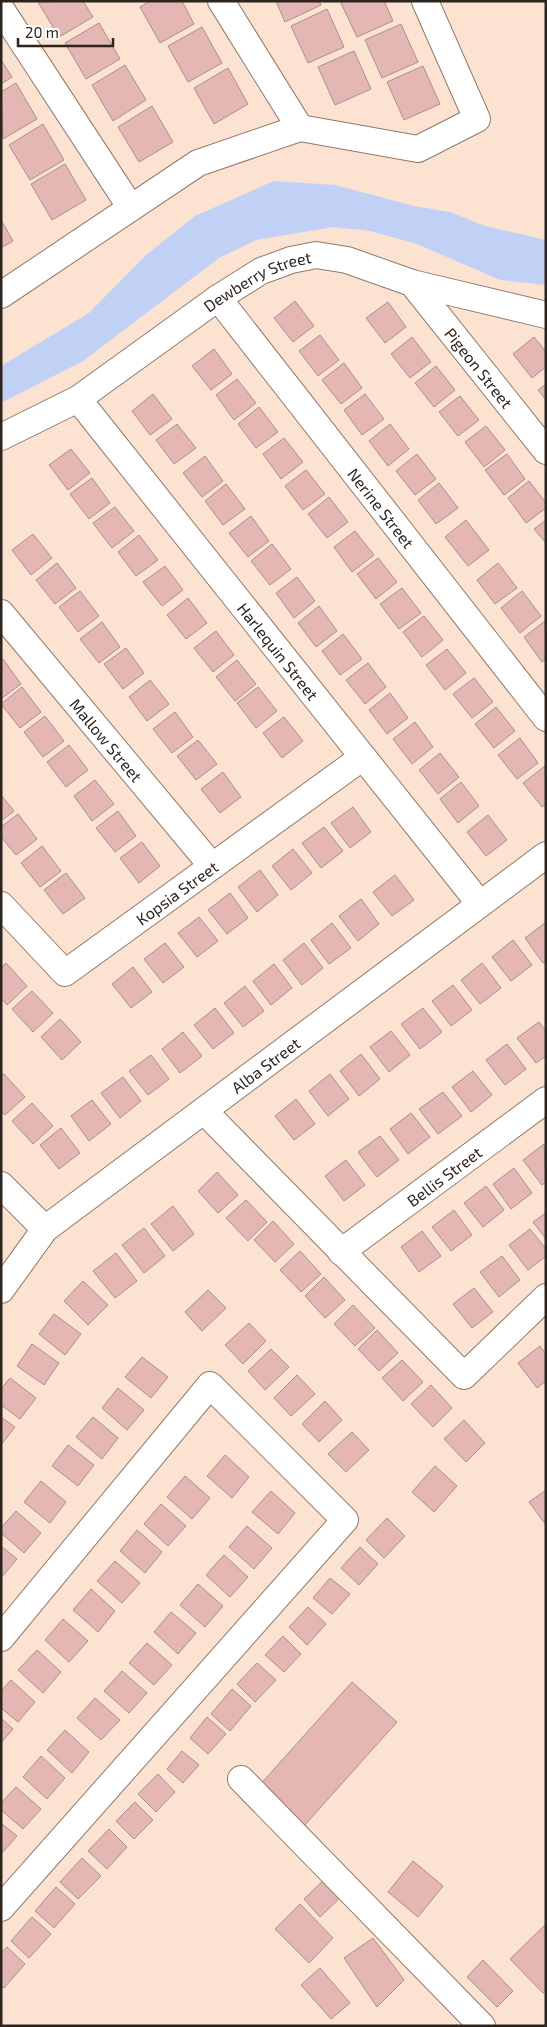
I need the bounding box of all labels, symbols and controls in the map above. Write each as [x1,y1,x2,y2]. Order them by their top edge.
scale bar [18,15,112,47]
text: 20 m [25,23,59,41]
street label: Dewberry Street [199,247,313,315]
street label: Pigeon Street [442,323,517,411]
street label: Nerine Street [345,464,419,551]
street label: Harlequin Street [234,599,323,703]
street label: Mallow Street [67,694,147,785]
street label: Kopsia Street [132,856,221,928]
street label: Alba Street [227,1033,303,1096]
street label: Bellis Street [403,1142,485,1210]

